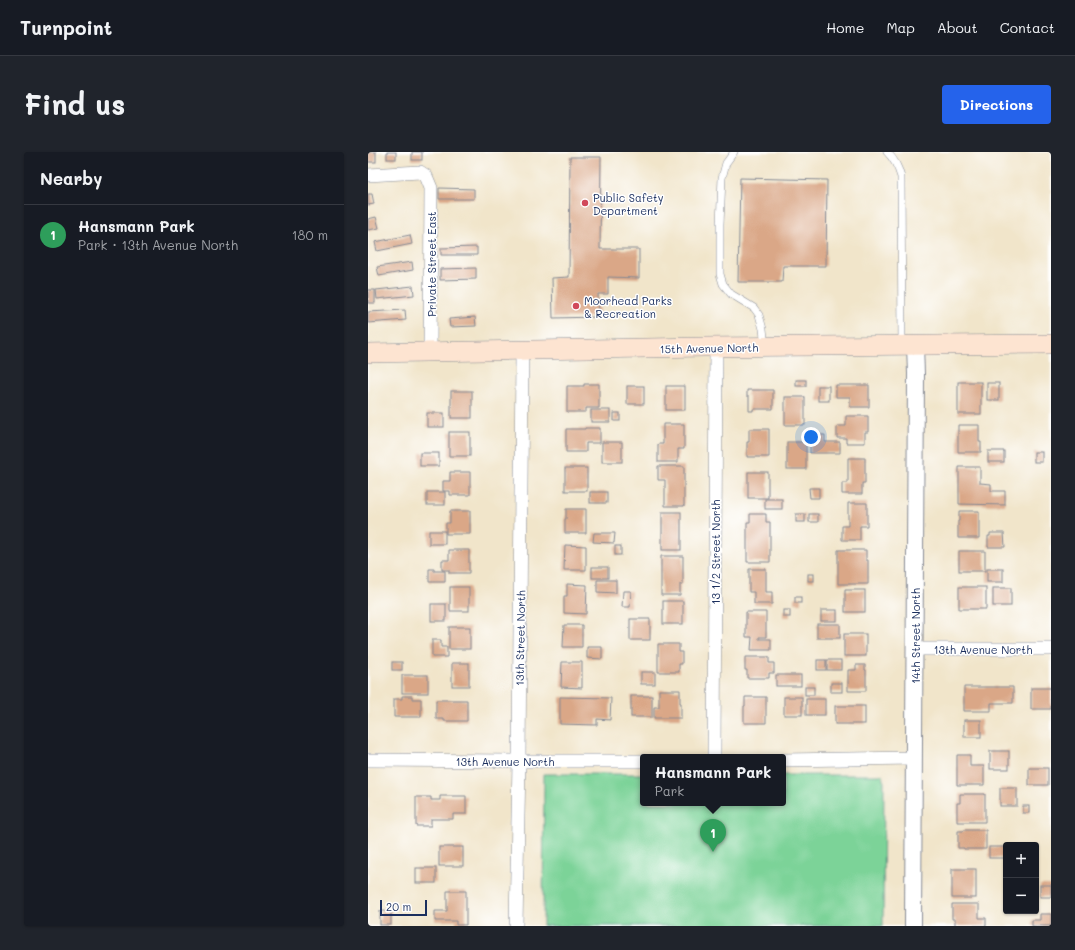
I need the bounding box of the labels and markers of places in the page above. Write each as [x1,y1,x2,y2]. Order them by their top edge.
place label: Public Safety Department [593,190,664,218]
marker: Public Safety Department [580,198,590,208]
place label: Moorhead Parks & Recreation [584,293,672,321]
marker: Moorhead Parks & Recreation [571,301,581,311]
pin: 1 [700,819,726,852]

